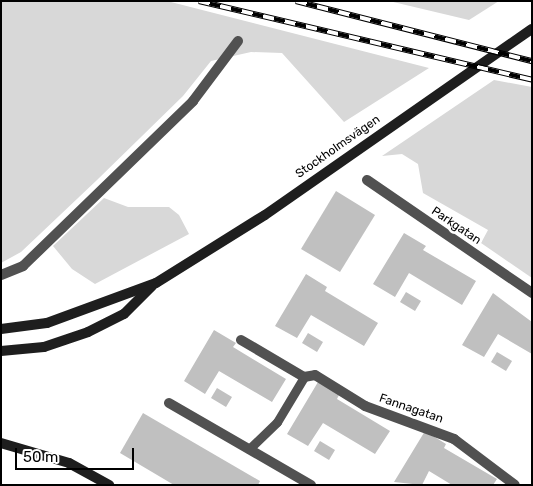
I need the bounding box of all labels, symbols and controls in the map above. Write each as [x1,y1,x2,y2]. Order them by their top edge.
street label: Stockholmsvägen [293,112,383,182]
street label: Parkgatan [428,204,484,248]
street label: Fannagatan [377,391,445,427]
scale bar [18,438,136,470]
text: 50 m [23,448,58,466]

